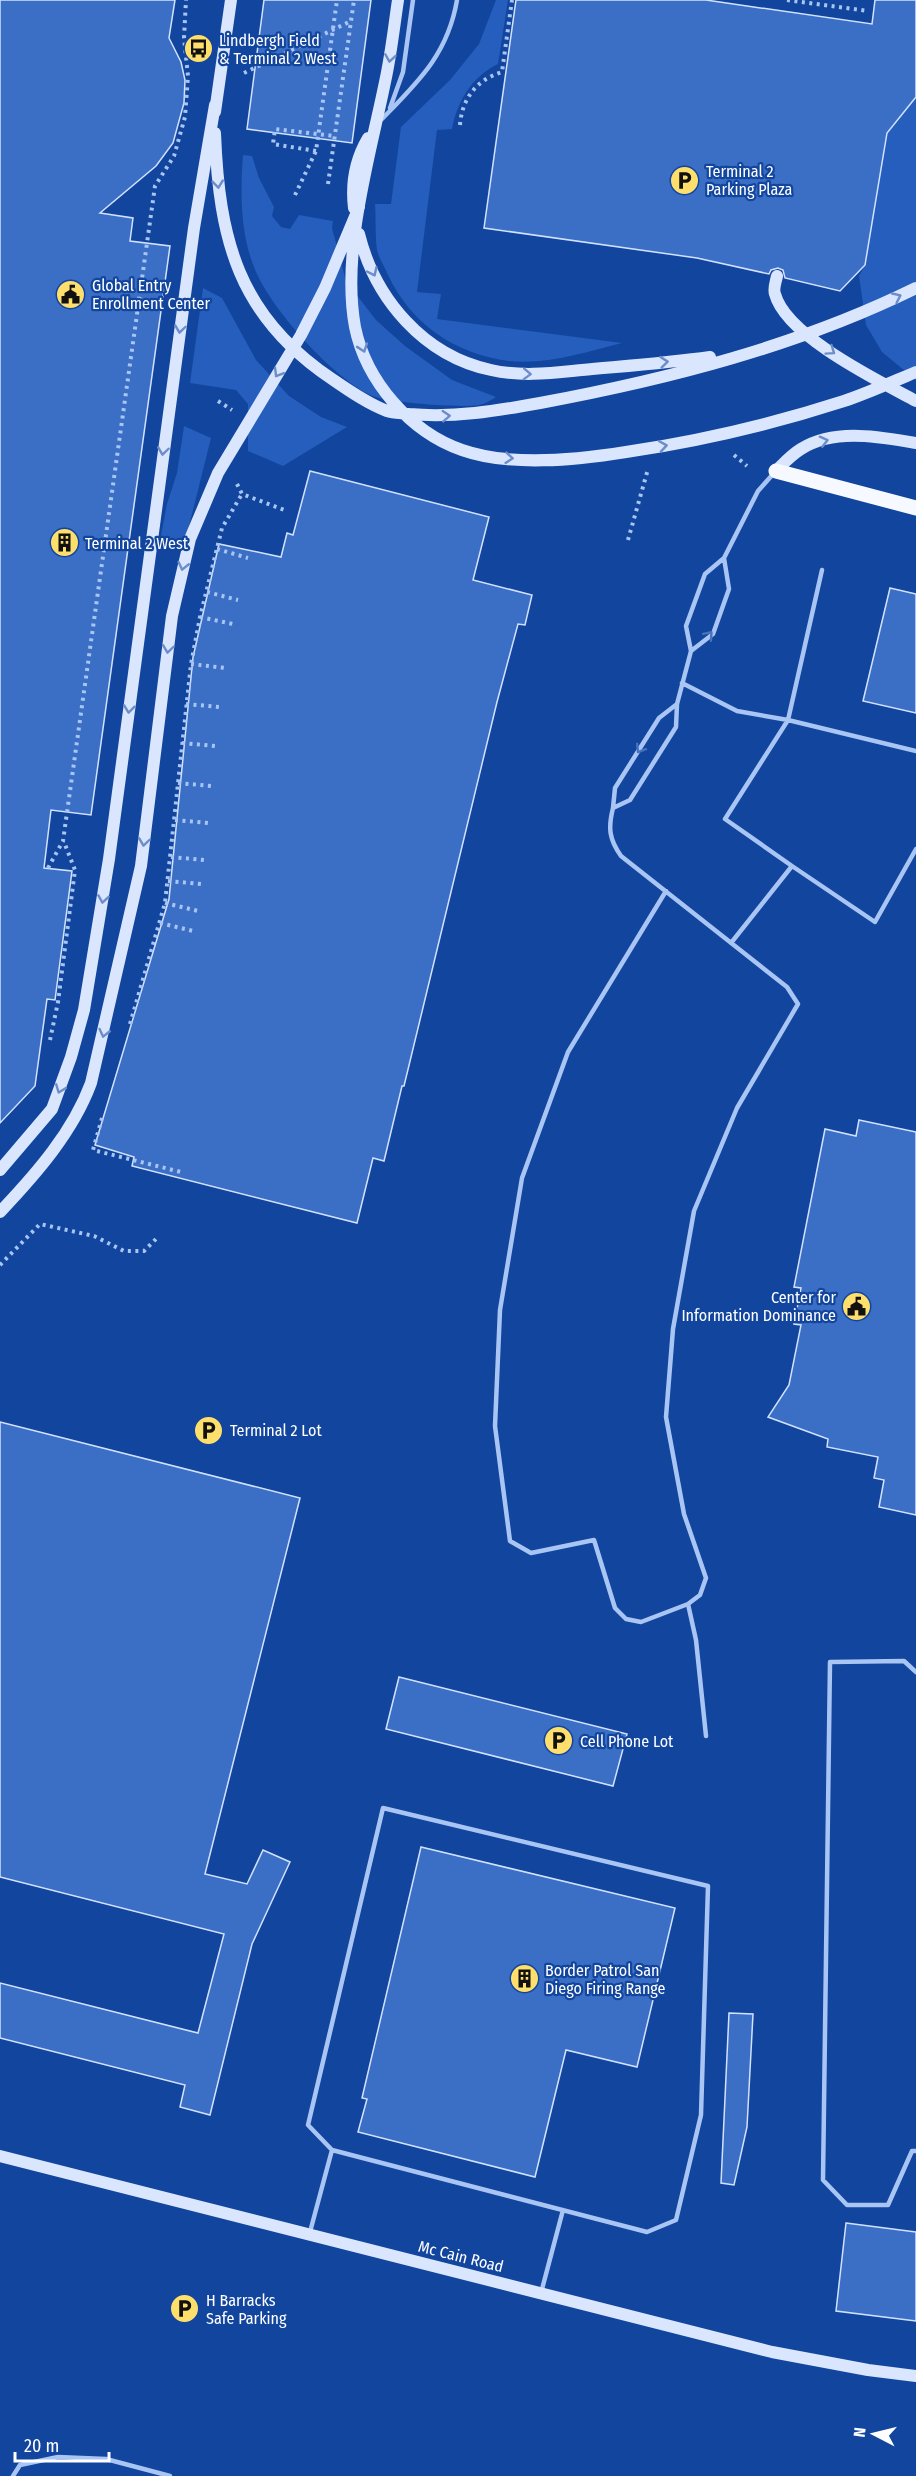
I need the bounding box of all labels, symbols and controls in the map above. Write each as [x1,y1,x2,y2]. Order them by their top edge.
place label: Lindbergh Field & Terminal 2 West [219,31,337,68]
bus stop icon: Lindbergh Field & Terminal 2 West [182,33,214,65]
one-way arrow [384,53,396,63]
place label: Terminal 2 Parking Plaza [706,162,792,199]
parking icon: Terminal 2 Parking Plaza [669,164,701,196]
one-way arrow [211,180,224,189]
one-way arrow [366,266,378,277]
place label: Global Entry Enrollment Center [92,276,210,313]
public building icon: Global Entry Enrollment Center [55,278,87,310]
one-way arrow [890,292,901,304]
one-way arrow [174,324,187,333]
one-way arrow [355,342,368,353]
one-way arrow [824,344,835,355]
one-way arrow [659,357,669,369]
one-way arrow [274,367,285,377]
one-way arrow [522,367,531,380]
one-way arrow [441,409,450,422]
one-way arrow [819,435,829,448]
one-way arrow [658,441,668,453]
one-way arrow [158,446,170,455]
one-way arrow [504,451,513,464]
building icon: Terminal 2 West [48,527,80,559]
place label: Terminal 2 West [85,534,189,553]
one-way arrow [177,560,190,570]
one-way arrow [701,631,712,642]
one-way arrow [162,644,174,653]
one-way arrow [123,705,135,714]
one-way arrow [636,742,647,753]
one-way arrow [139,838,151,847]
one-way arrow [97,894,109,904]
one-way arrow [98,1028,111,1038]
one-way arrow [55,1082,67,1093]
place label: Center for Information Dominance [681,1288,836,1325]
public building icon: Center for Information Dominance [841,1290,873,1322]
parking icon: Terminal 2 Lot [193,1414,225,1446]
place label: Terminal 2 Lot [230,1421,322,1440]
parking icon: Cell Phone Lot [543,1725,575,1757]
place label: Cell Phone Lot [580,1732,674,1751]
place label: Border Patrol San Diego Firing Range [545,1961,666,1998]
building icon: Border Patrol San Diego Firing Range [508,1963,540,1995]
street label: Mc Cain Road [416,2237,505,2276]
place label: H Barracks Safe Parking [206,2291,287,2328]
parking icon: H Barracks Safe Parking [169,2293,201,2325]
north arrow [844,2404,904,2464]
scale bar [15,2425,110,2463]
text: N [850,2426,870,2438]
text: 20 m [24,2435,59,2457]

